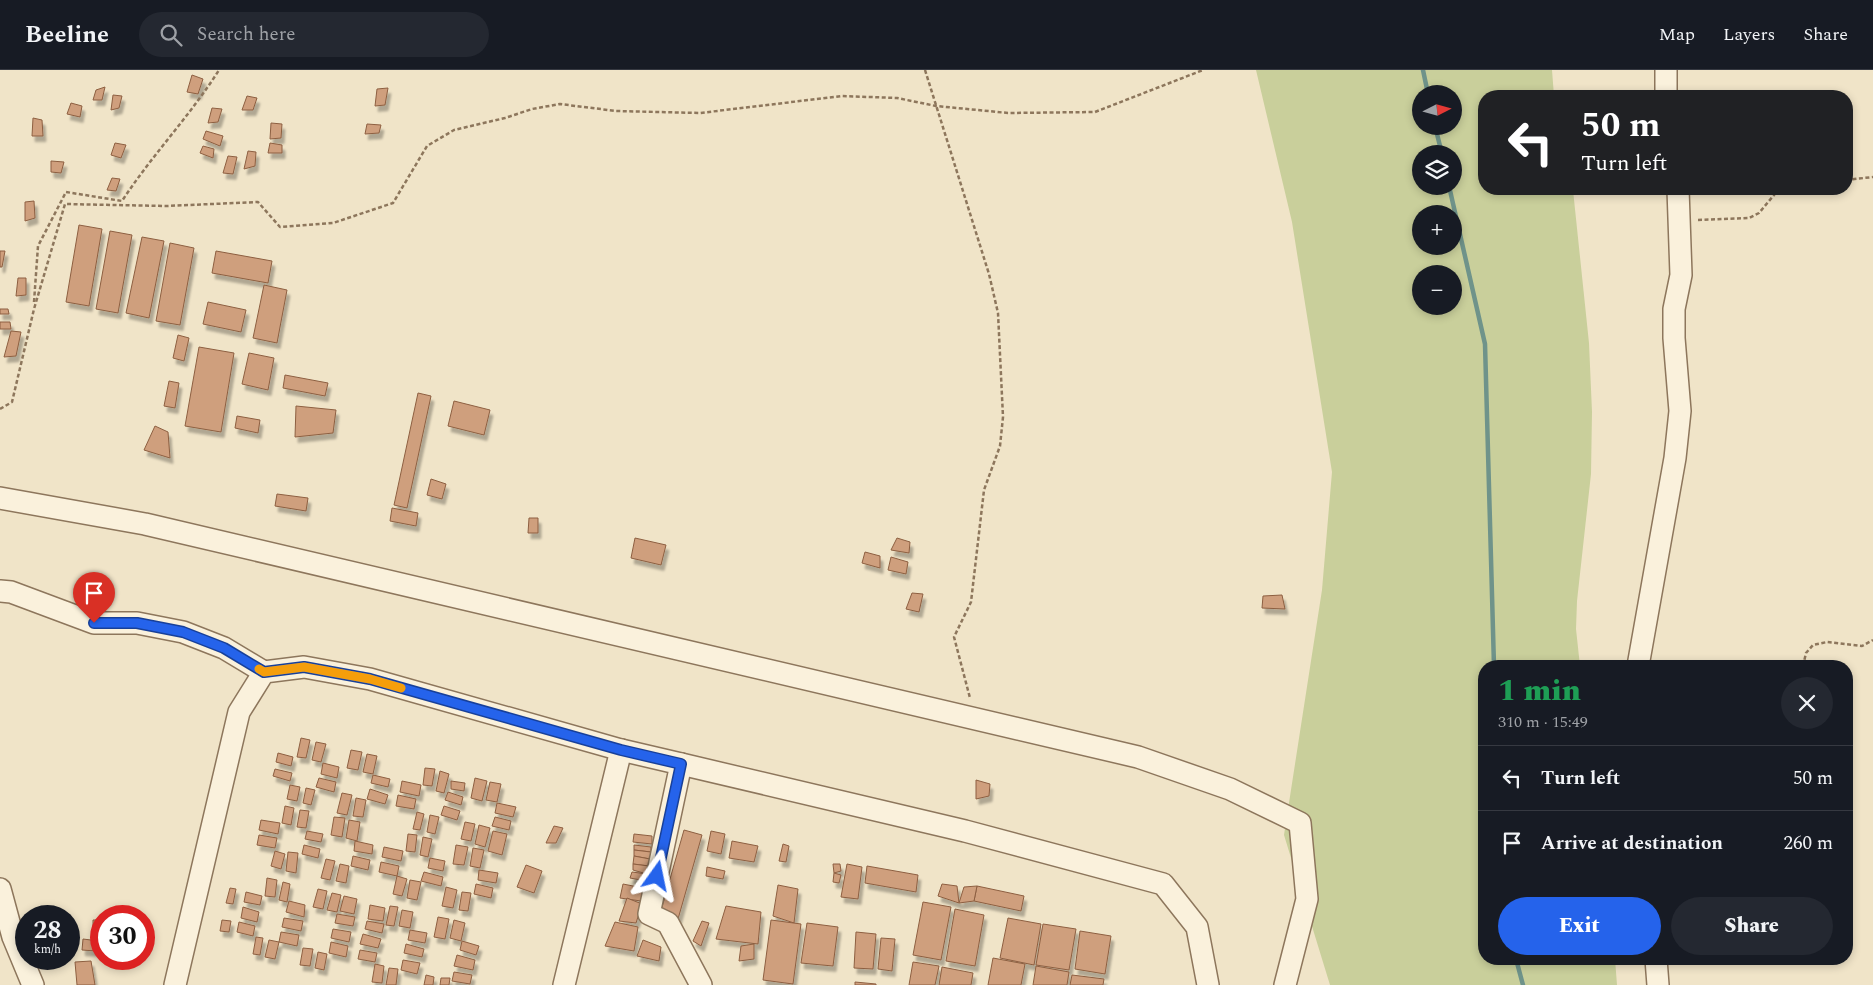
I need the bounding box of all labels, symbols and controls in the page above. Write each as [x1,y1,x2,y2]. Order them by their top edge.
search box [139,12,489,57]
text: Beeline [25,17,109,53]
text: Search here [197,20,295,49]
icon: search [157,21,185,49]
text: Map [1659,21,1695,48]
text: Layers [1723,21,1775,48]
text: Share [1803,21,1848,48]
north arrow [1412,85,1462,135]
map controls [1412,85,1462,315]
text: 50 m [1581,99,1661,152]
icon: left [1498,110,1563,175]
button: layers [1412,145,1462,195]
text: Turn left [1581,147,1667,180]
button: + [1412,205,1462,255]
button: − [1412,265,1462,315]
pin [73,572,115,623]
icon: arrive [80,579,108,607]
text: 1 min [1498,668,1581,714]
button: close [1781,677,1833,729]
text: 310 m · 15:49 [1498,710,1588,734]
icon: left [1498,764,1526,792]
text: Turn left [1541,764,1620,793]
text: 50 m [1793,764,1833,793]
icon: arrive [1498,829,1526,857]
text: Arrive at destination [1541,829,1723,858]
text: 260 m [1783,829,1833,858]
position arrow [630,849,682,901]
button: Exit [1498,897,1661,955]
button: Share [1671,897,1833,955]
speed limit sign: 30 [90,905,155,970]
text: 28 [33,912,62,950]
text: km/h [34,940,61,959]

